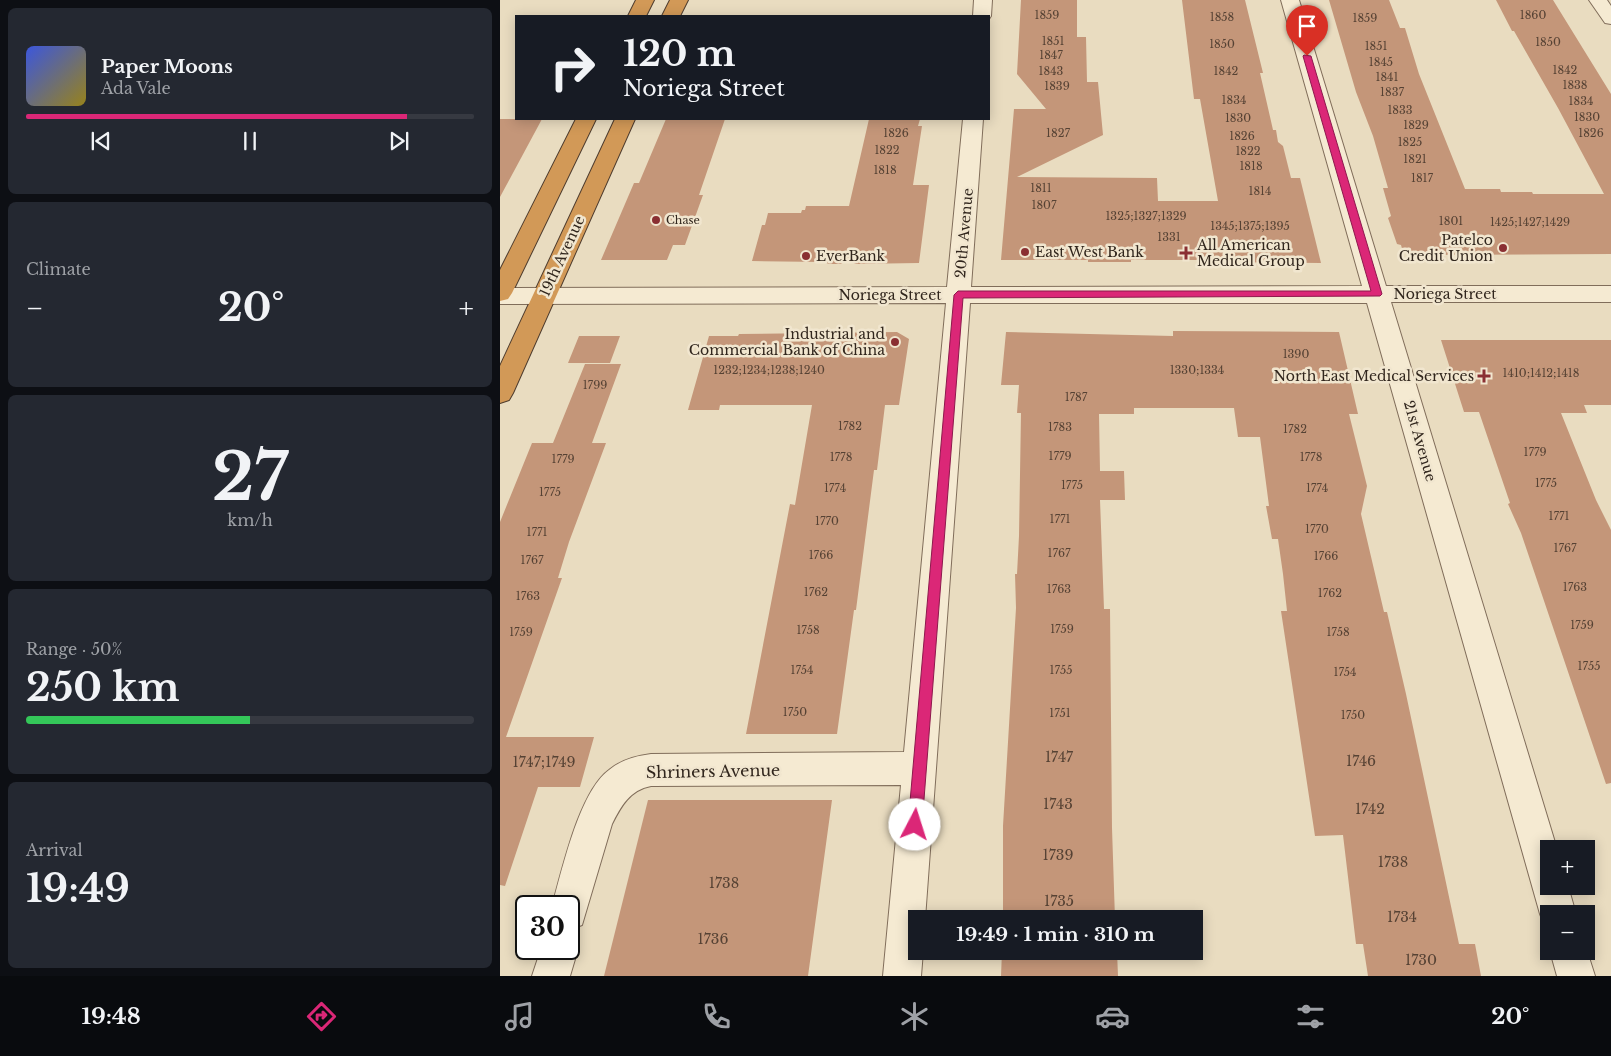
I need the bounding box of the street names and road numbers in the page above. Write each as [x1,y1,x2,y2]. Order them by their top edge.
street label: 20th Avenue [951,187,977,279]
street label: 19th Avenue [535,213,589,299]
street label: Noriega Street [1394,285,1497,303]
street label: Noriega Street [839,286,942,304]
street label: 21st Avenue [1400,398,1440,484]
street label: Shriners Avenue [646,760,780,782]

